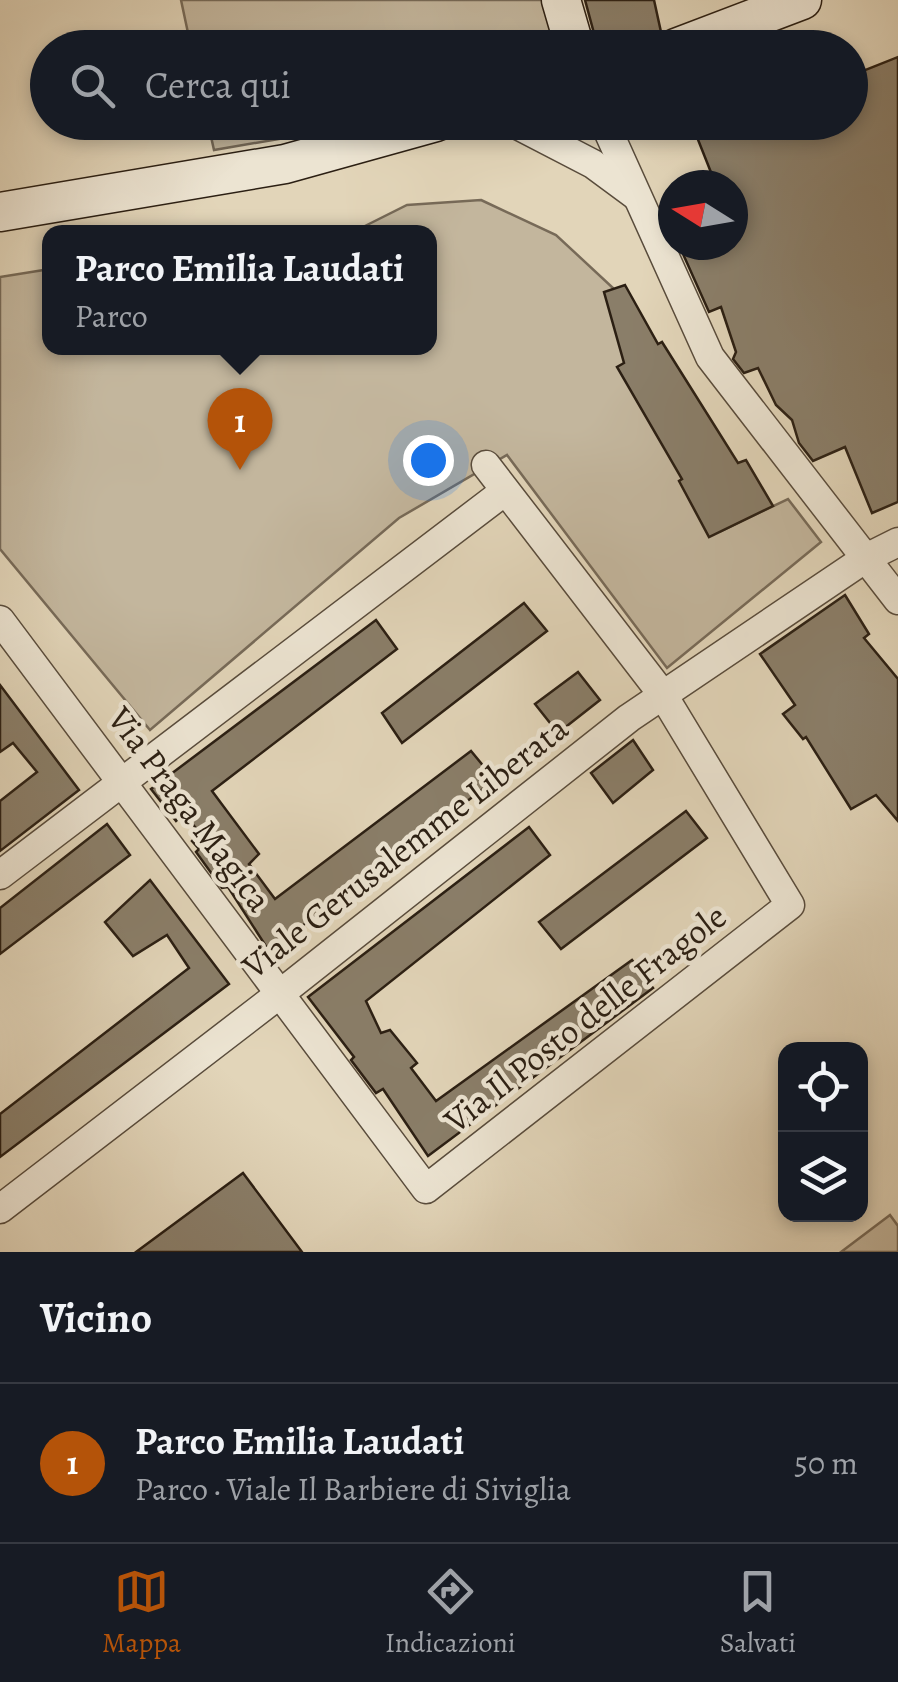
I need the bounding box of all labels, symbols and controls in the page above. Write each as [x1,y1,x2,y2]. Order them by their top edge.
search box [30,30,868,140]
icon: search [65,58,120,113]
text: Cerca qui [145,59,291,111]
north arrow [658,170,748,260]
popup [42,225,437,355]
text: Parco Emilia Laudati [75,242,404,294]
text: Parco [75,294,148,338]
pin: 1 [208,388,272,470]
your location [403,435,454,486]
street label: Via Praga Magica [96,696,283,922]
street label: Viale Gerusalemme Liberata [231,704,579,990]
street label: Via Il Posto delle Fragole [433,893,736,1144]
map controls [778,1042,868,1222]
button: locate [778,1042,868,1132]
button: layers [778,1132,868,1222]
text: Vicino [40,1289,152,1346]
text: Parco Emilia Laudati [135,1415,464,1467]
text: 1 [67,1441,78,1485]
text: 50 m [794,1441,858,1485]
text: Parco · Viale Il Barbiere di Siviglia [135,1467,571,1511]
tab: Mappa [102,1564,181,1662]
tab: Indicazioni [385,1564,516,1662]
tab: Salvati [720,1564,796,1662]

